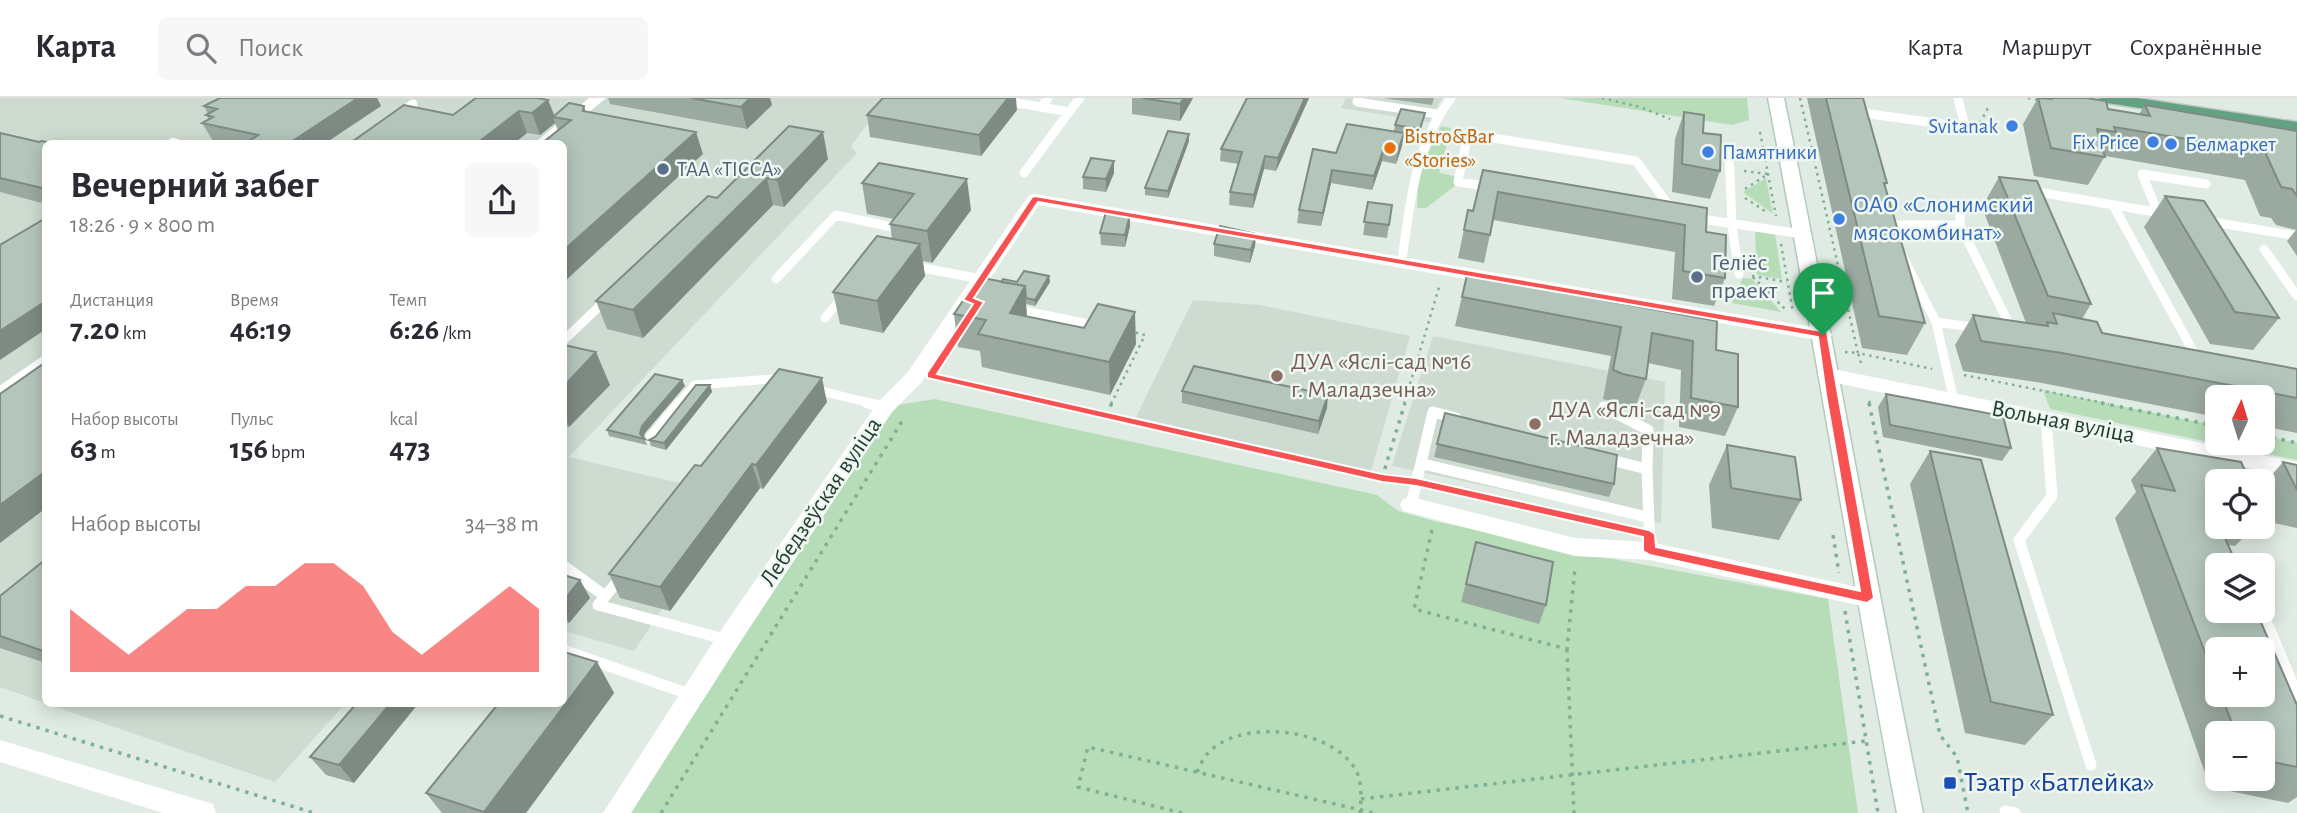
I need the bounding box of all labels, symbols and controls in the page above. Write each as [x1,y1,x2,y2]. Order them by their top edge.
search box [158,17,648,80]
icon: search [182,29,220,67]
text: Карта [35,31,116,64]
text: Поиск [238,35,303,61]
text: Карта [1907,36,1963,60]
text: Маршрут [2001,36,2091,60]
text: Сохранённые [2129,36,2262,60]
place label: Svitanak [1928,116,1998,137]
marker: Svitanak [2004,118,2020,134]
place label: Bistro&Bar «Stories» [1404,126,1494,171]
place label: Fix Price [2072,132,2139,153]
marker: Fix Price [2145,134,2161,150]
place label: Белмаркет [2185,134,2276,155]
marker: Белмаркет [2163,136,2179,152]
marker: Bistro&Bar «Stories» [1382,140,1398,156]
place label: Памятники [1722,142,1817,163]
marker: Памятники [1700,144,1716,160]
place label: ТАА «ТIССА» [677,159,782,180]
marker: ТАА «ТIССА» [655,161,671,177]
button: share [465,163,539,237]
text: Вечерний забег [70,167,319,205]
place label: ОАО «Слонимский мясокомбинат» [1853,193,2034,245]
marker: ОАО «Слонимский мясокомбинат» [1831,211,1847,227]
text: 18:26 · 9 × 800 m [70,214,215,237]
place label: Геліёс праект [1711,251,1778,303]
pin [1793,263,1853,335]
marker: Геліёс праект [1689,269,1705,285]
icon: arrive [1804,274,1842,312]
text: Дистанция [70,291,154,310]
text: Время [230,291,279,310]
text: Темп [389,291,427,310]
text: 7.20 [70,315,120,345]
text: 46:19 [230,315,291,345]
text: 6:26 [389,315,439,345]
text: km [120,324,147,343]
text: /km [439,324,472,343]
place label: ДУА «Яслі-сад №16 г. Маладзечна» [1291,350,1471,402]
marker: ДУА «Яслі-сад №16 г. Маладзечна» [1269,368,1285,384]
north arrow [2205,385,2275,455]
map controls [2205,385,2275,791]
street label: Вольная вуліца [1989,396,2137,448]
place label: ДУА «Яслі-сад №9 г. Маладзечна» [1549,398,1721,450]
text: Набор высоты [70,410,179,429]
text: Пульс [230,410,274,429]
text: kcal [389,410,418,429]
street label: Лебедзеўская вуліца [756,413,886,591]
marker: ДУА «Яслі-сад №9 г. Маладзечна» [1527,416,1543,432]
text: 63 [70,434,97,464]
text: 156 [230,434,268,464]
text: 473 [389,434,430,464]
text: m [97,443,116,462]
text: bpm [268,443,306,462]
button: locate [2205,469,2275,539]
text: Набор высоты [70,513,202,536]
text: 34–38 m [465,513,539,536]
button: layers [2205,553,2275,623]
button: + [2205,637,2275,707]
button: − [2205,721,2275,791]
place label: Тэатр «Батлейка» [1964,769,2155,797]
marker: Тэатр «Батлейка» [1942,775,1958,791]

